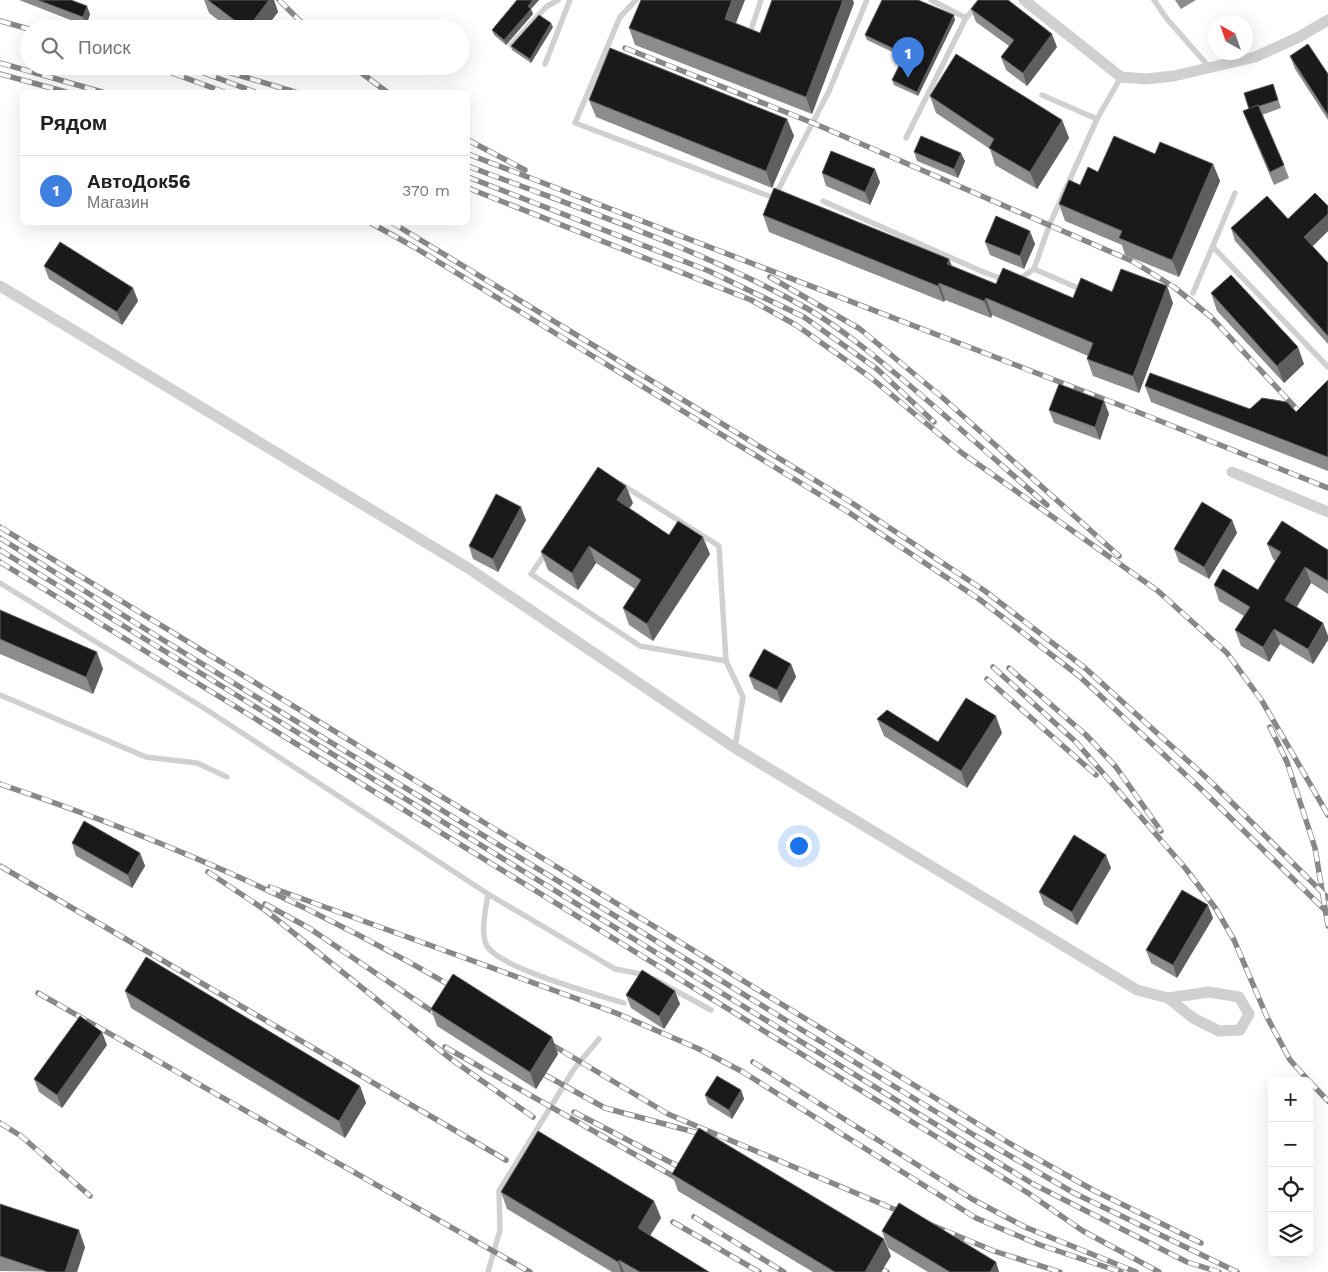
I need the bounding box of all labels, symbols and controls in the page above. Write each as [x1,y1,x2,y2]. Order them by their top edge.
north arrow [1208,15,1253,60]
search box [20,20,470,75]
icon: search [38,34,66,62]
text: Поиск [78,36,131,59]
pin: 1 [892,37,924,78]
text: Рядом [40,110,107,135]
text: АвтоДок56 [87,170,190,193]
text: 1 [53,181,59,200]
text: 370 m [402,181,450,200]
text: Магазин [87,193,149,212]
your location [786,833,812,859]
map controls [1268,1077,1313,1257]
button: + [1268,1077,1313,1122]
button: − [1268,1122,1313,1167]
button: locate [1268,1167,1313,1212]
button: layers [1268,1212,1313,1257]

